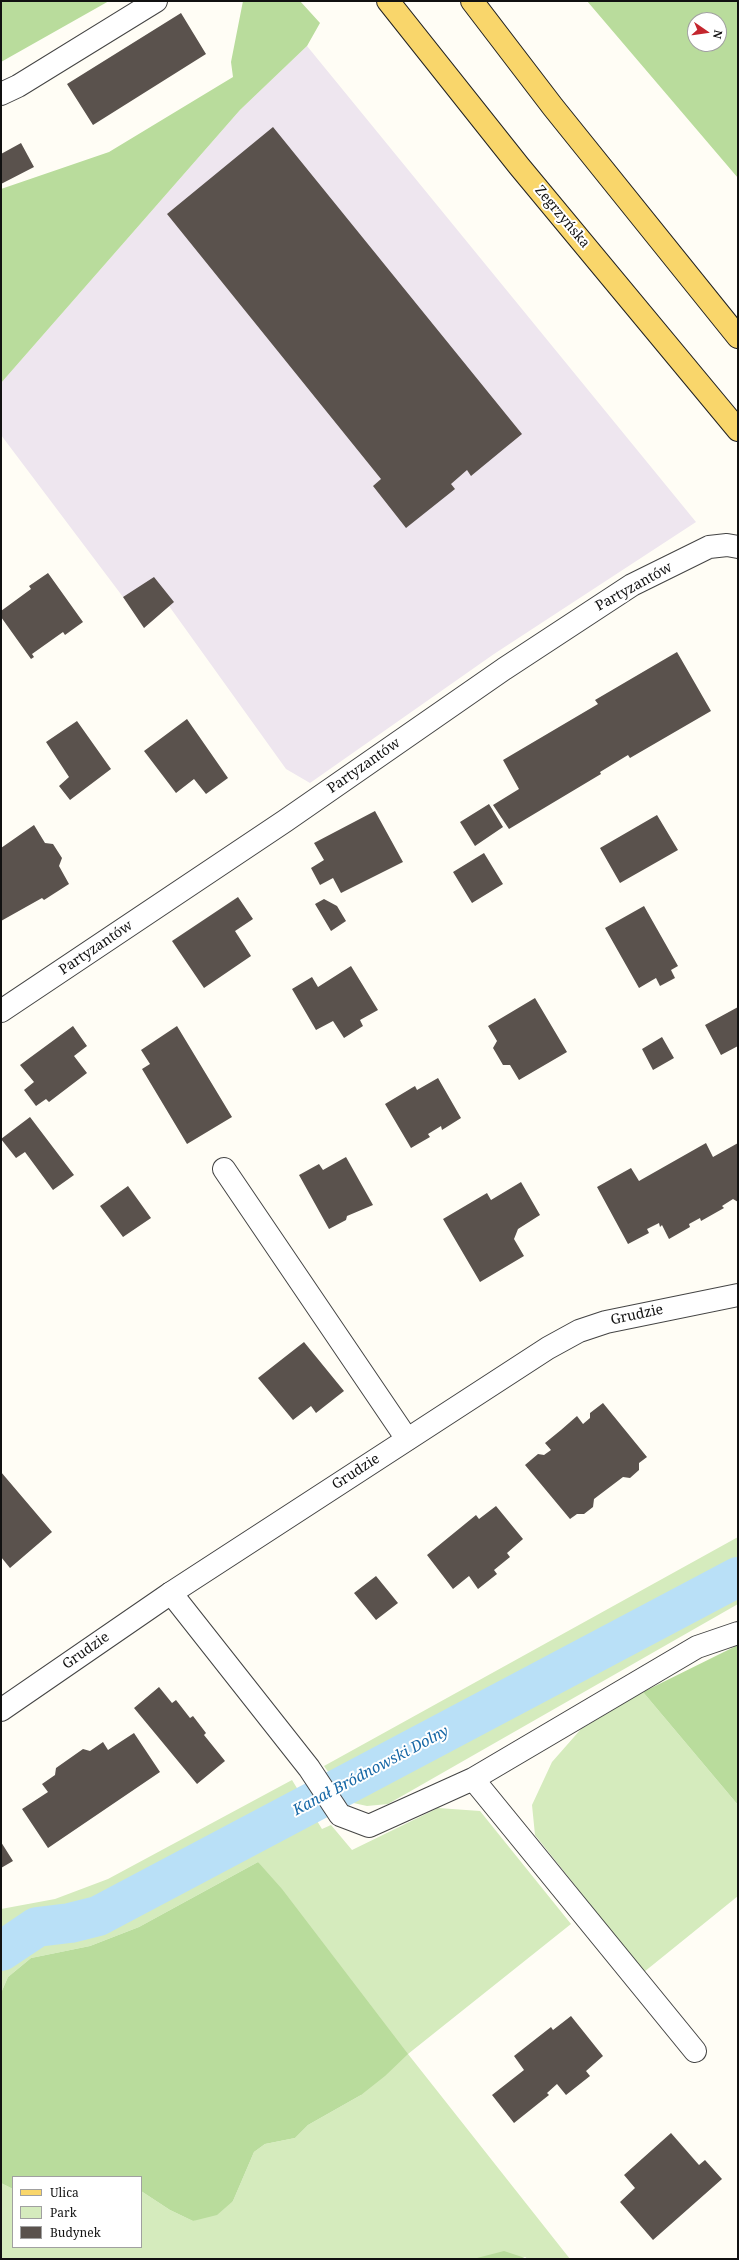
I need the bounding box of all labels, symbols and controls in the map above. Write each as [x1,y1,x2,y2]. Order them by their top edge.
north arrow [687,12,727,52]
text: N [710,29,726,40]
street label: Zegrzyńska [531,182,593,252]
street label: Partyzantów [593,559,675,615]
street label: Partyzantów [324,735,404,797]
street label: Partyzantów [56,917,136,979]
street label: Grudzie [609,1301,665,1329]
street label: Grudzie [329,1450,383,1494]
street label: Grudzie [59,1629,113,1673]
water label: Kanał Bródnowski Dolny [290,1722,452,1820]
legend [12,2176,142,2248]
text: Ulica [50,2184,79,2201]
text: Park [50,2204,77,2221]
text: Budynek [50,2224,101,2241]

